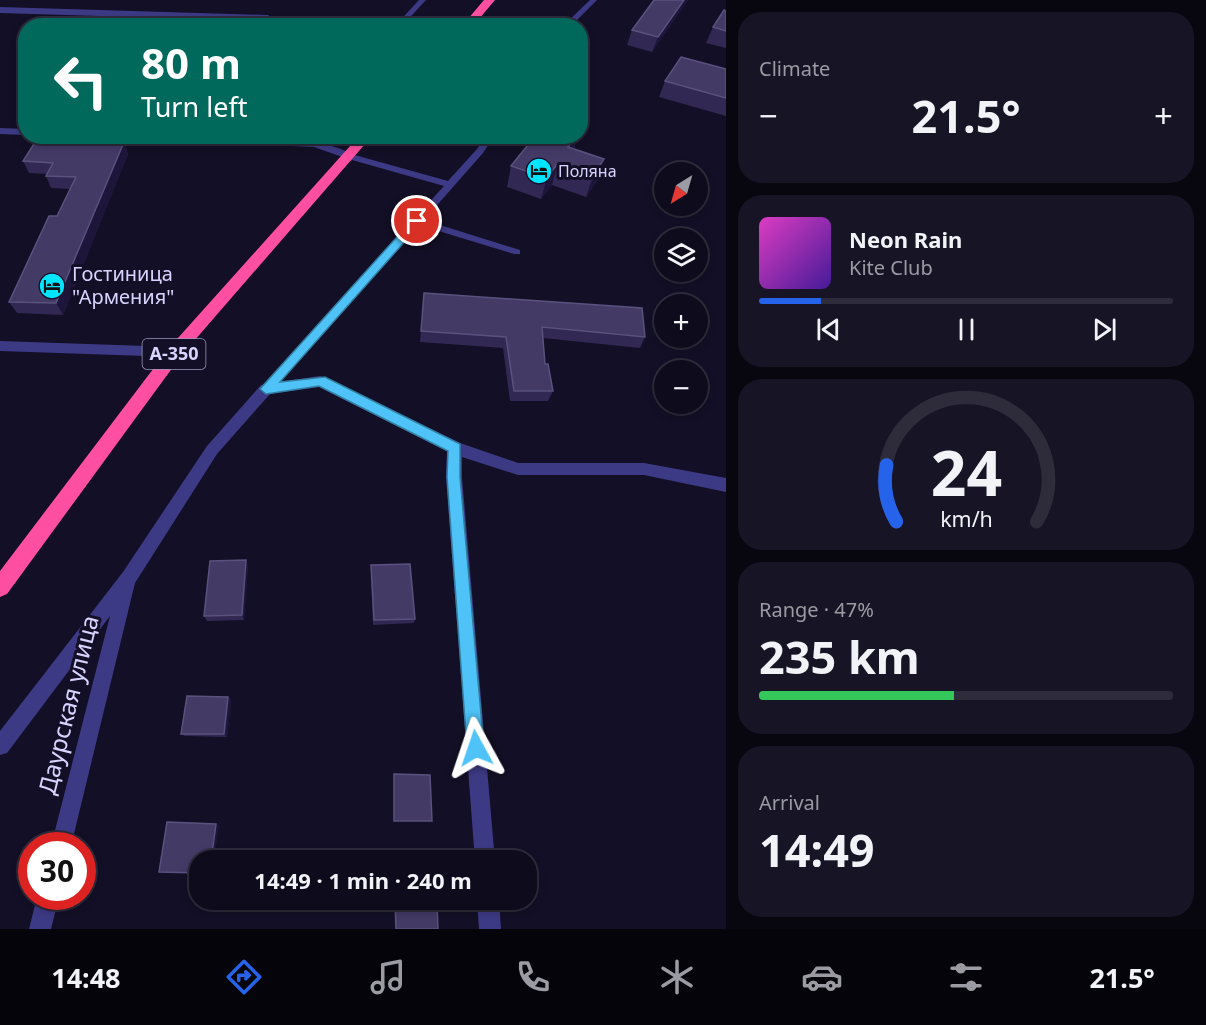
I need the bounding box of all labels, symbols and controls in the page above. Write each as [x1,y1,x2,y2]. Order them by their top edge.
text: 80 m [141,34,241,91]
icon: left [42,42,120,120]
text: Climate [759,55,830,82]
text: 21.5° [912,85,1020,146]
text: Turn left [141,88,247,125]
text: − [759,93,778,138]
text: + [1154,93,1173,138]
hotel icon: Поляна [524,156,554,186]
place label: Поляна [558,160,617,182]
north arrow [654,162,708,216]
map controls [654,162,708,414]
pin [391,195,442,246]
icon: arrive [400,204,433,237]
text: Neon Rain [849,224,962,254]
button: layers [654,228,708,282]
text: Kite Club [849,254,933,281]
place label: Гостиница "Армения" [72,260,174,310]
hotel icon: Гостиница "Армения" [37,271,67,301]
button: + [654,294,708,348]
icon: previous [812,313,845,346]
icon: pause [950,313,983,346]
icon: next [1088,313,1121,346]
road number: А-350 [142,339,206,369]
button: − [654,360,708,414]
text: 24 [930,429,1002,514]
text: km/h [940,504,992,533]
text: Range · 47% [759,596,874,623]
street label: Даурская улица [29,612,106,797]
text: 235 km [759,626,920,687]
position arrow [444,716,508,780]
text: Arrival [759,789,820,816]
text: 14:49 [759,819,875,880]
speed limit sign: 30 [18,832,96,910]
text: 14:49 · 1 min · 240 m [254,865,472,895]
icon: directions [223,956,265,998]
icon: music [367,956,409,998]
icon: phone [512,956,554,998]
icon: climate [656,956,698,998]
icon: car [801,956,843,998]
icon: filters [945,956,987,998]
text: 14:48 [51,959,121,996]
text: 21.5° [1089,959,1155,996]

